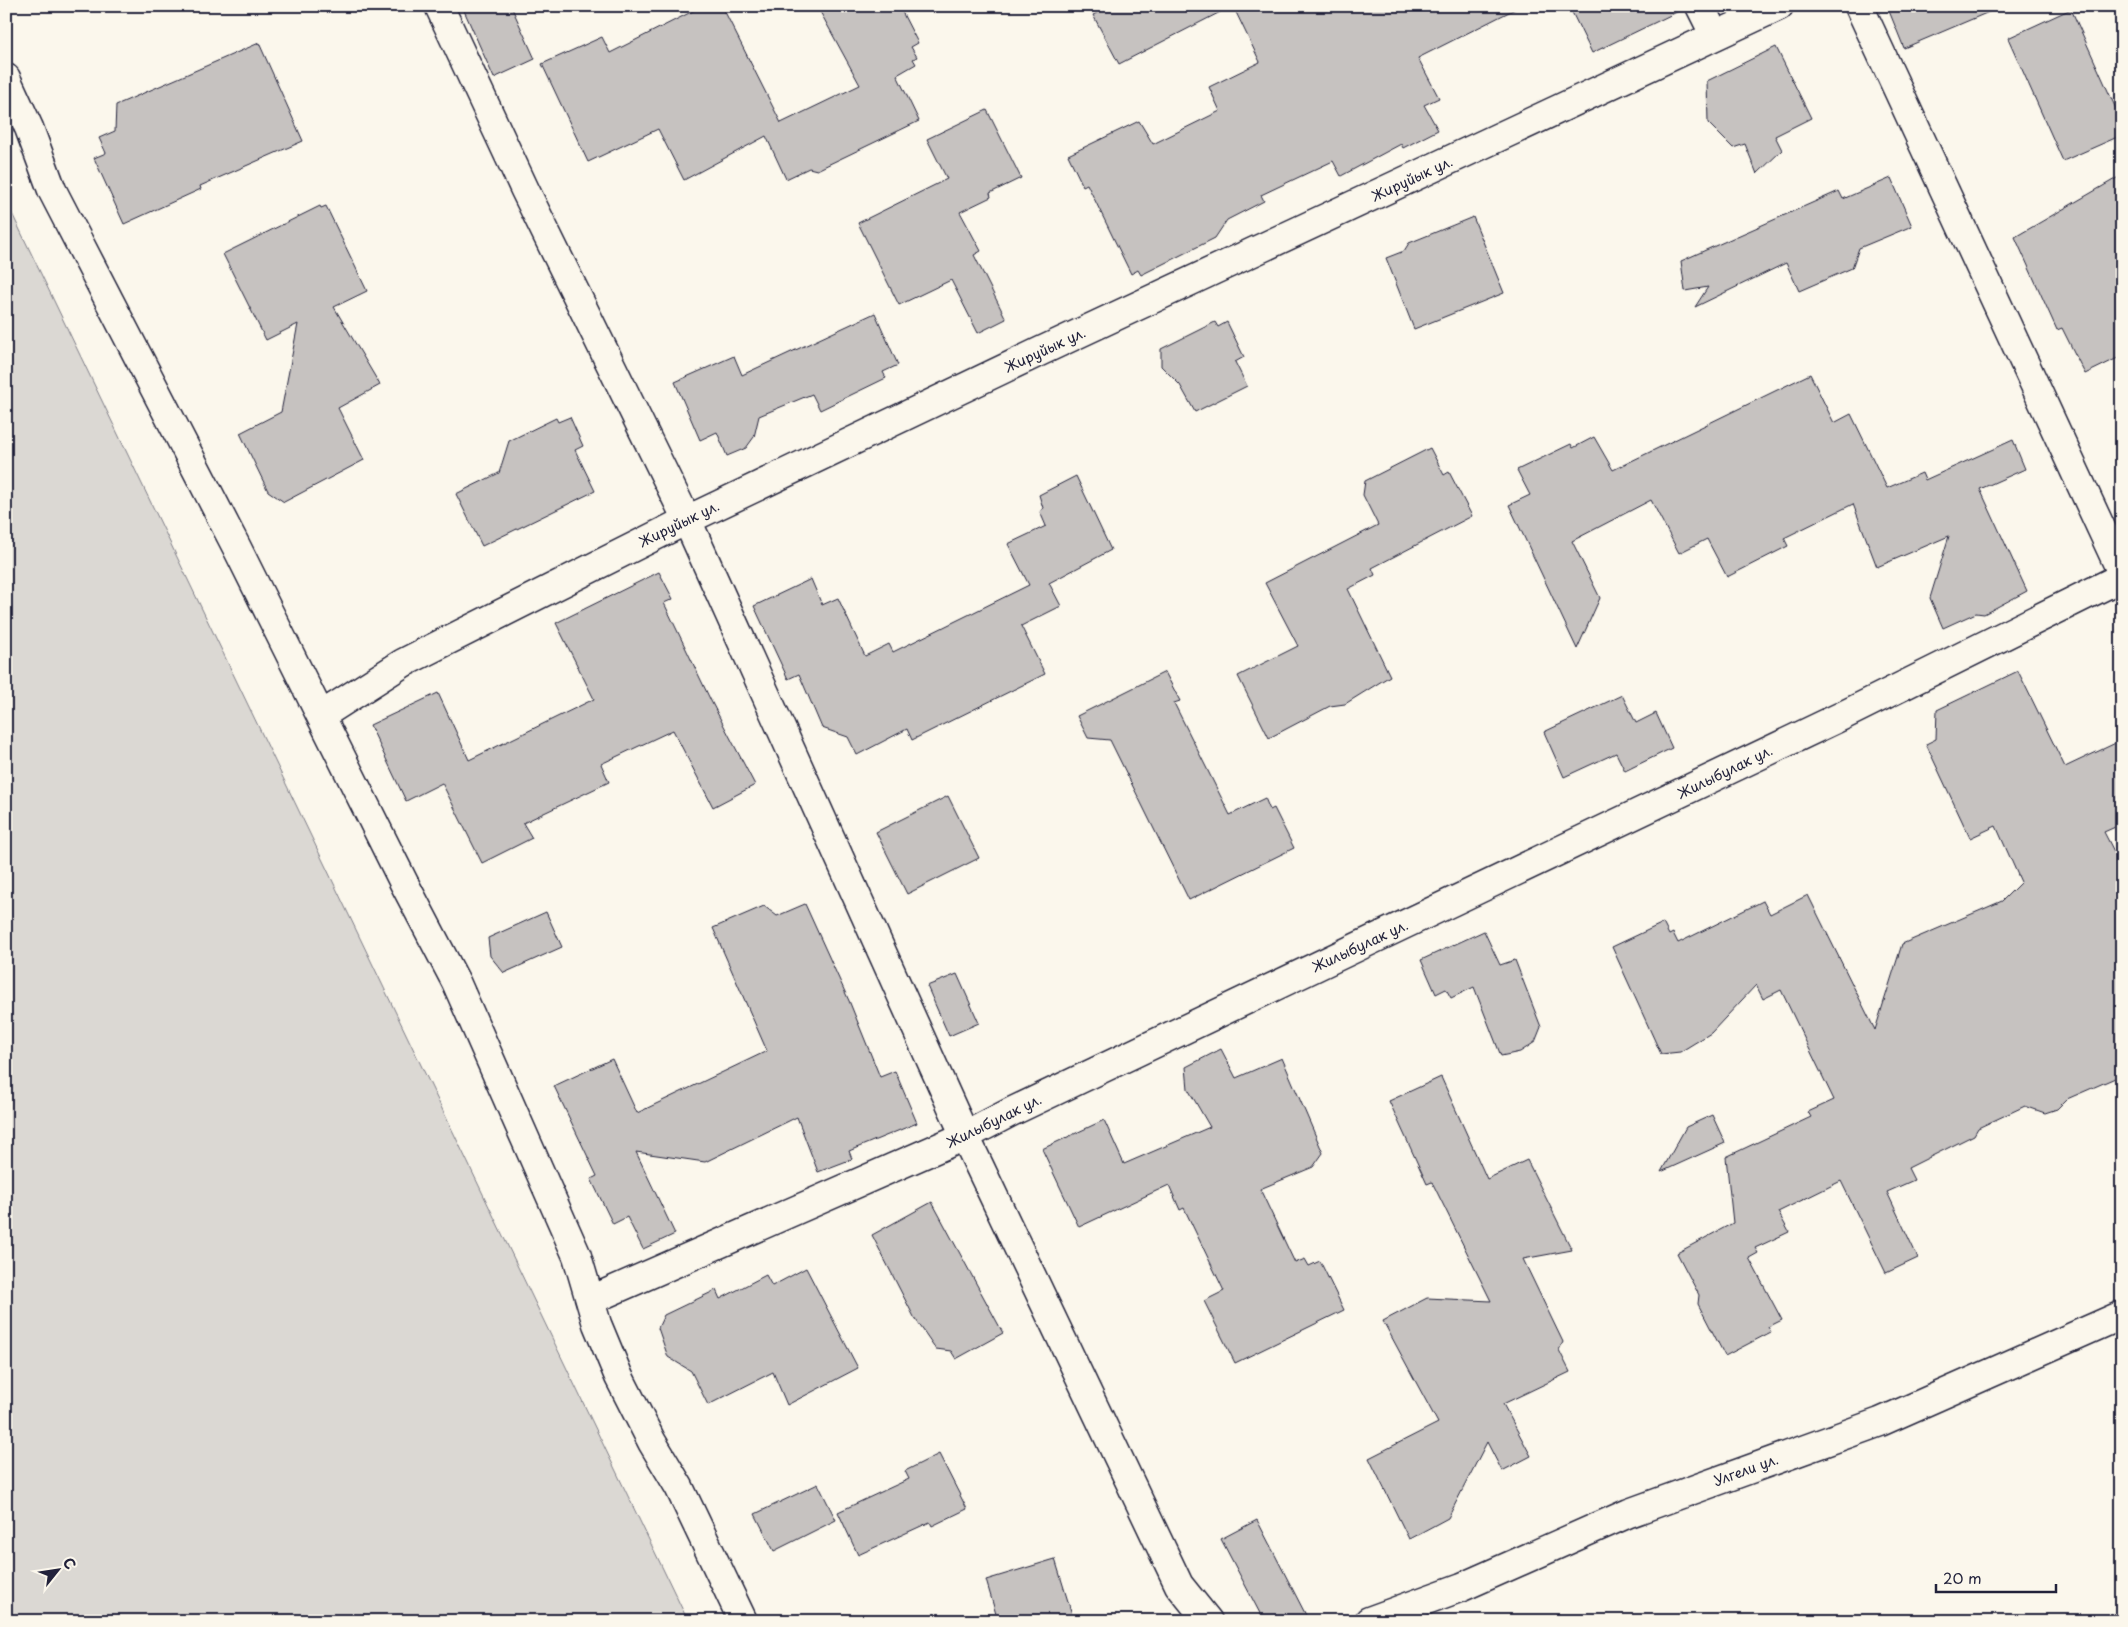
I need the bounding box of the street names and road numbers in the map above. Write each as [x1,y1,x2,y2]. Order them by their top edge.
street label: Жируйык ул. [1368,150,1456,207]
street label: Жируйык ул. [1001,321,1089,378]
street label: Жируйык ул. [635,495,723,552]
street label: Жилыбулак ул. [1673,739,1776,804]
street label: Жилыбулак ул. [1308,914,1411,977]
street label: Жилыбулак ул. [942,1088,1045,1153]
street label: Улгели ул. [1710,1448,1781,1491]

